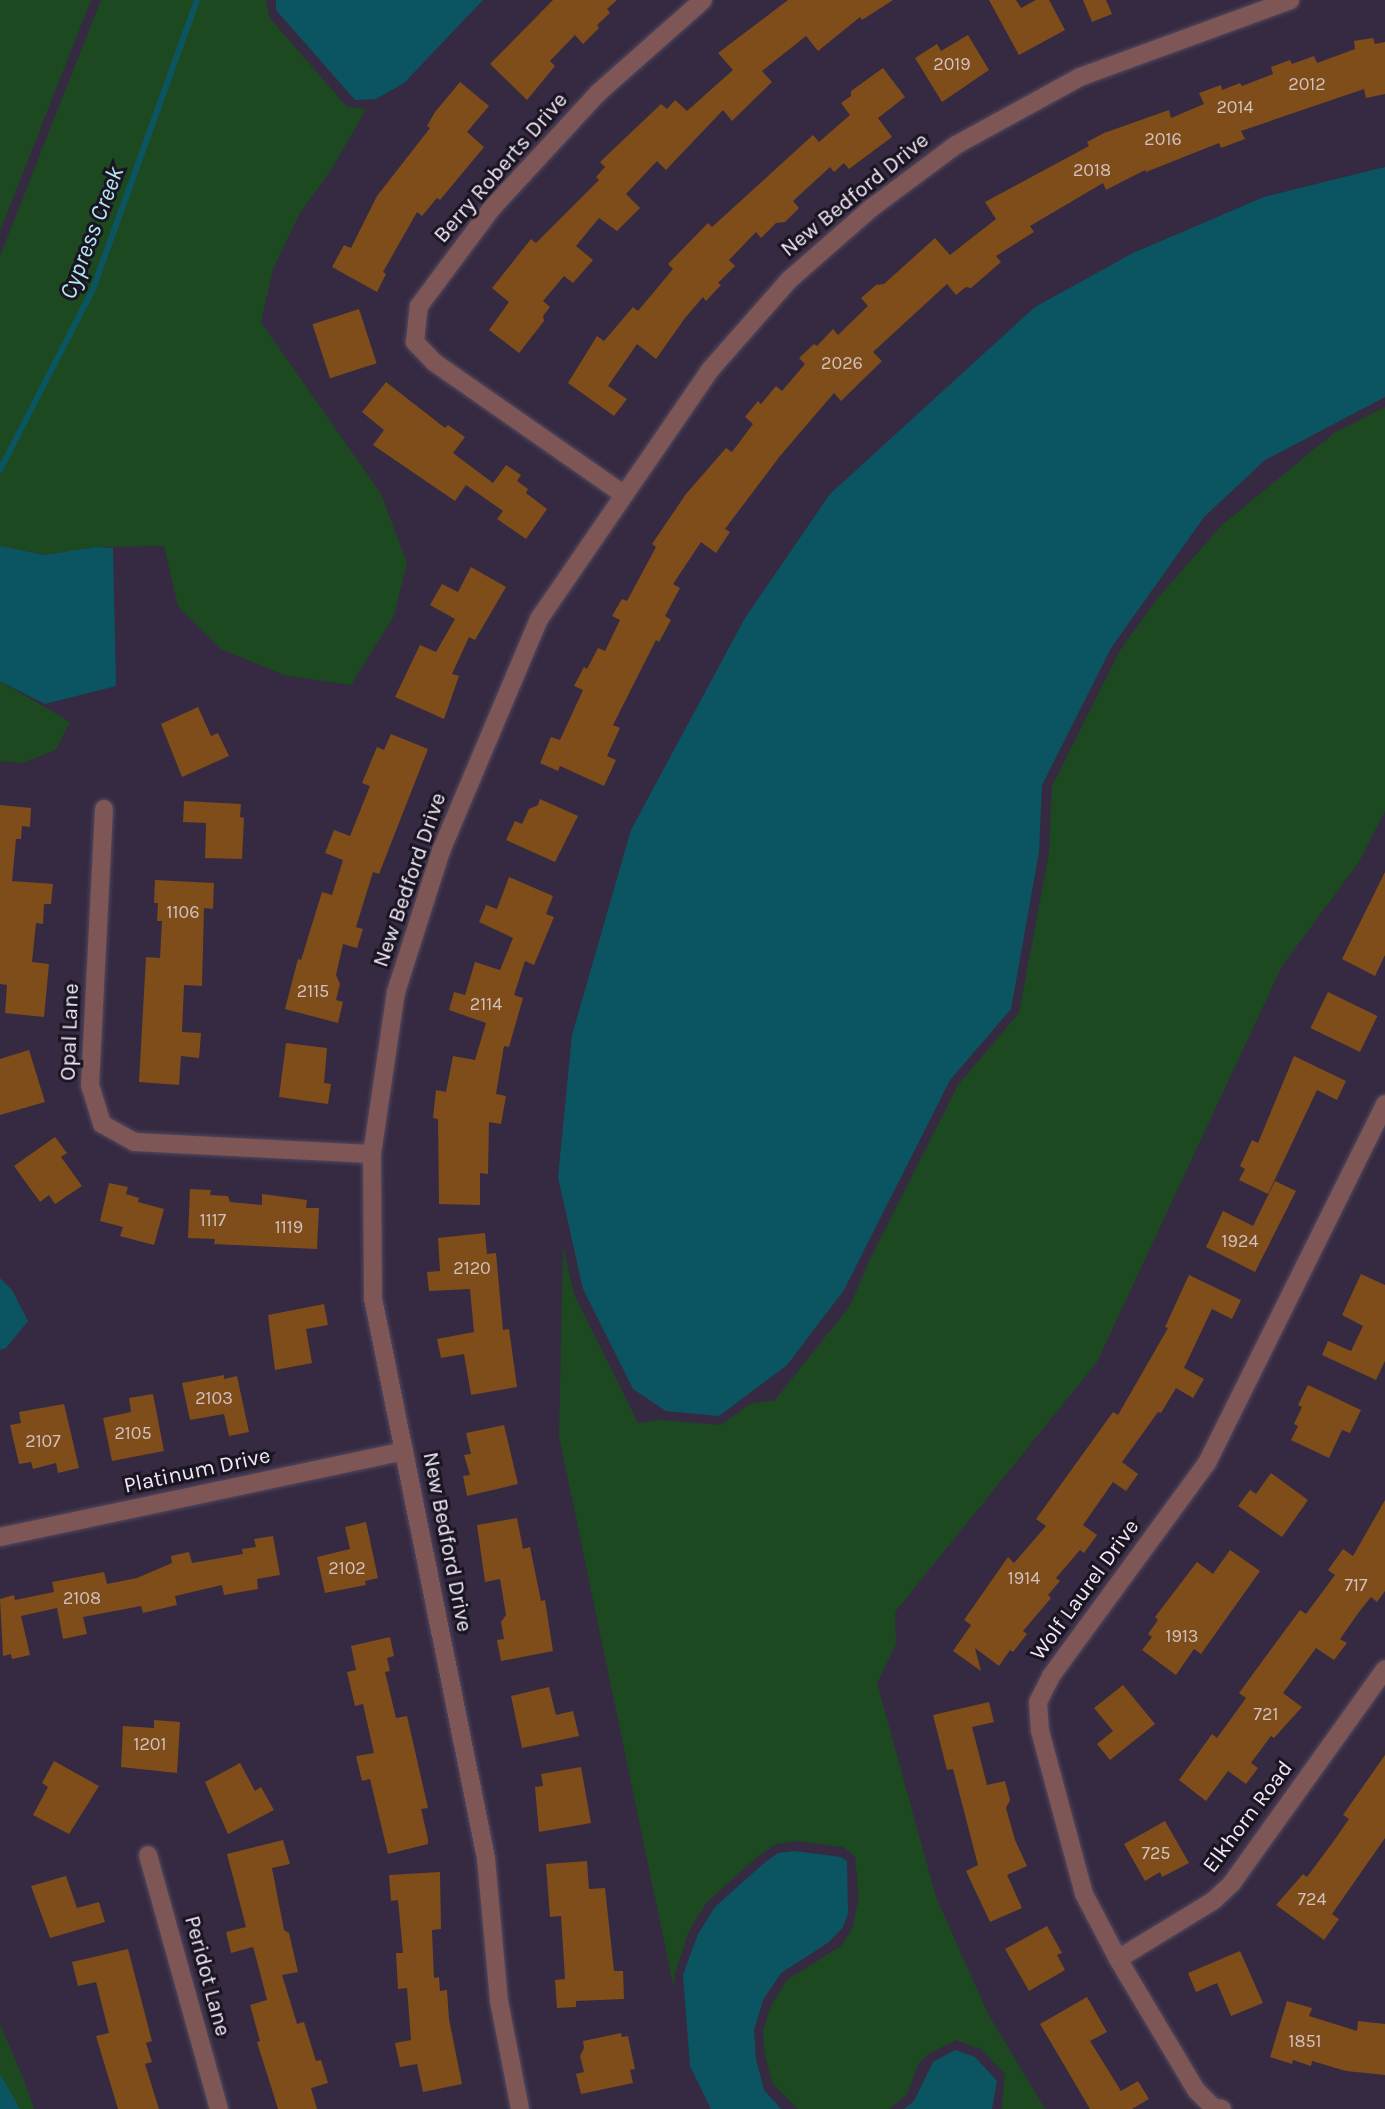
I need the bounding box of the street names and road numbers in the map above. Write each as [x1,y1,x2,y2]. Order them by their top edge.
street label: Berry Roberts Drive [429,87,573,249]
street label: New Bedford Drive [776,127,934,263]
street label: New Bedford Drive [368,789,452,971]
street label: Opal Lane [55,983,85,1081]
street label: Platinum Drive [121,1443,273,1499]
street label: New Bedford Drive [417,1450,477,1634]
street label: Wolf Laurel Drive [1025,1514,1145,1666]
street label: Elkhorn Road [1197,1756,1299,1878]
street label: Peridot Lane [178,1913,236,2039]

